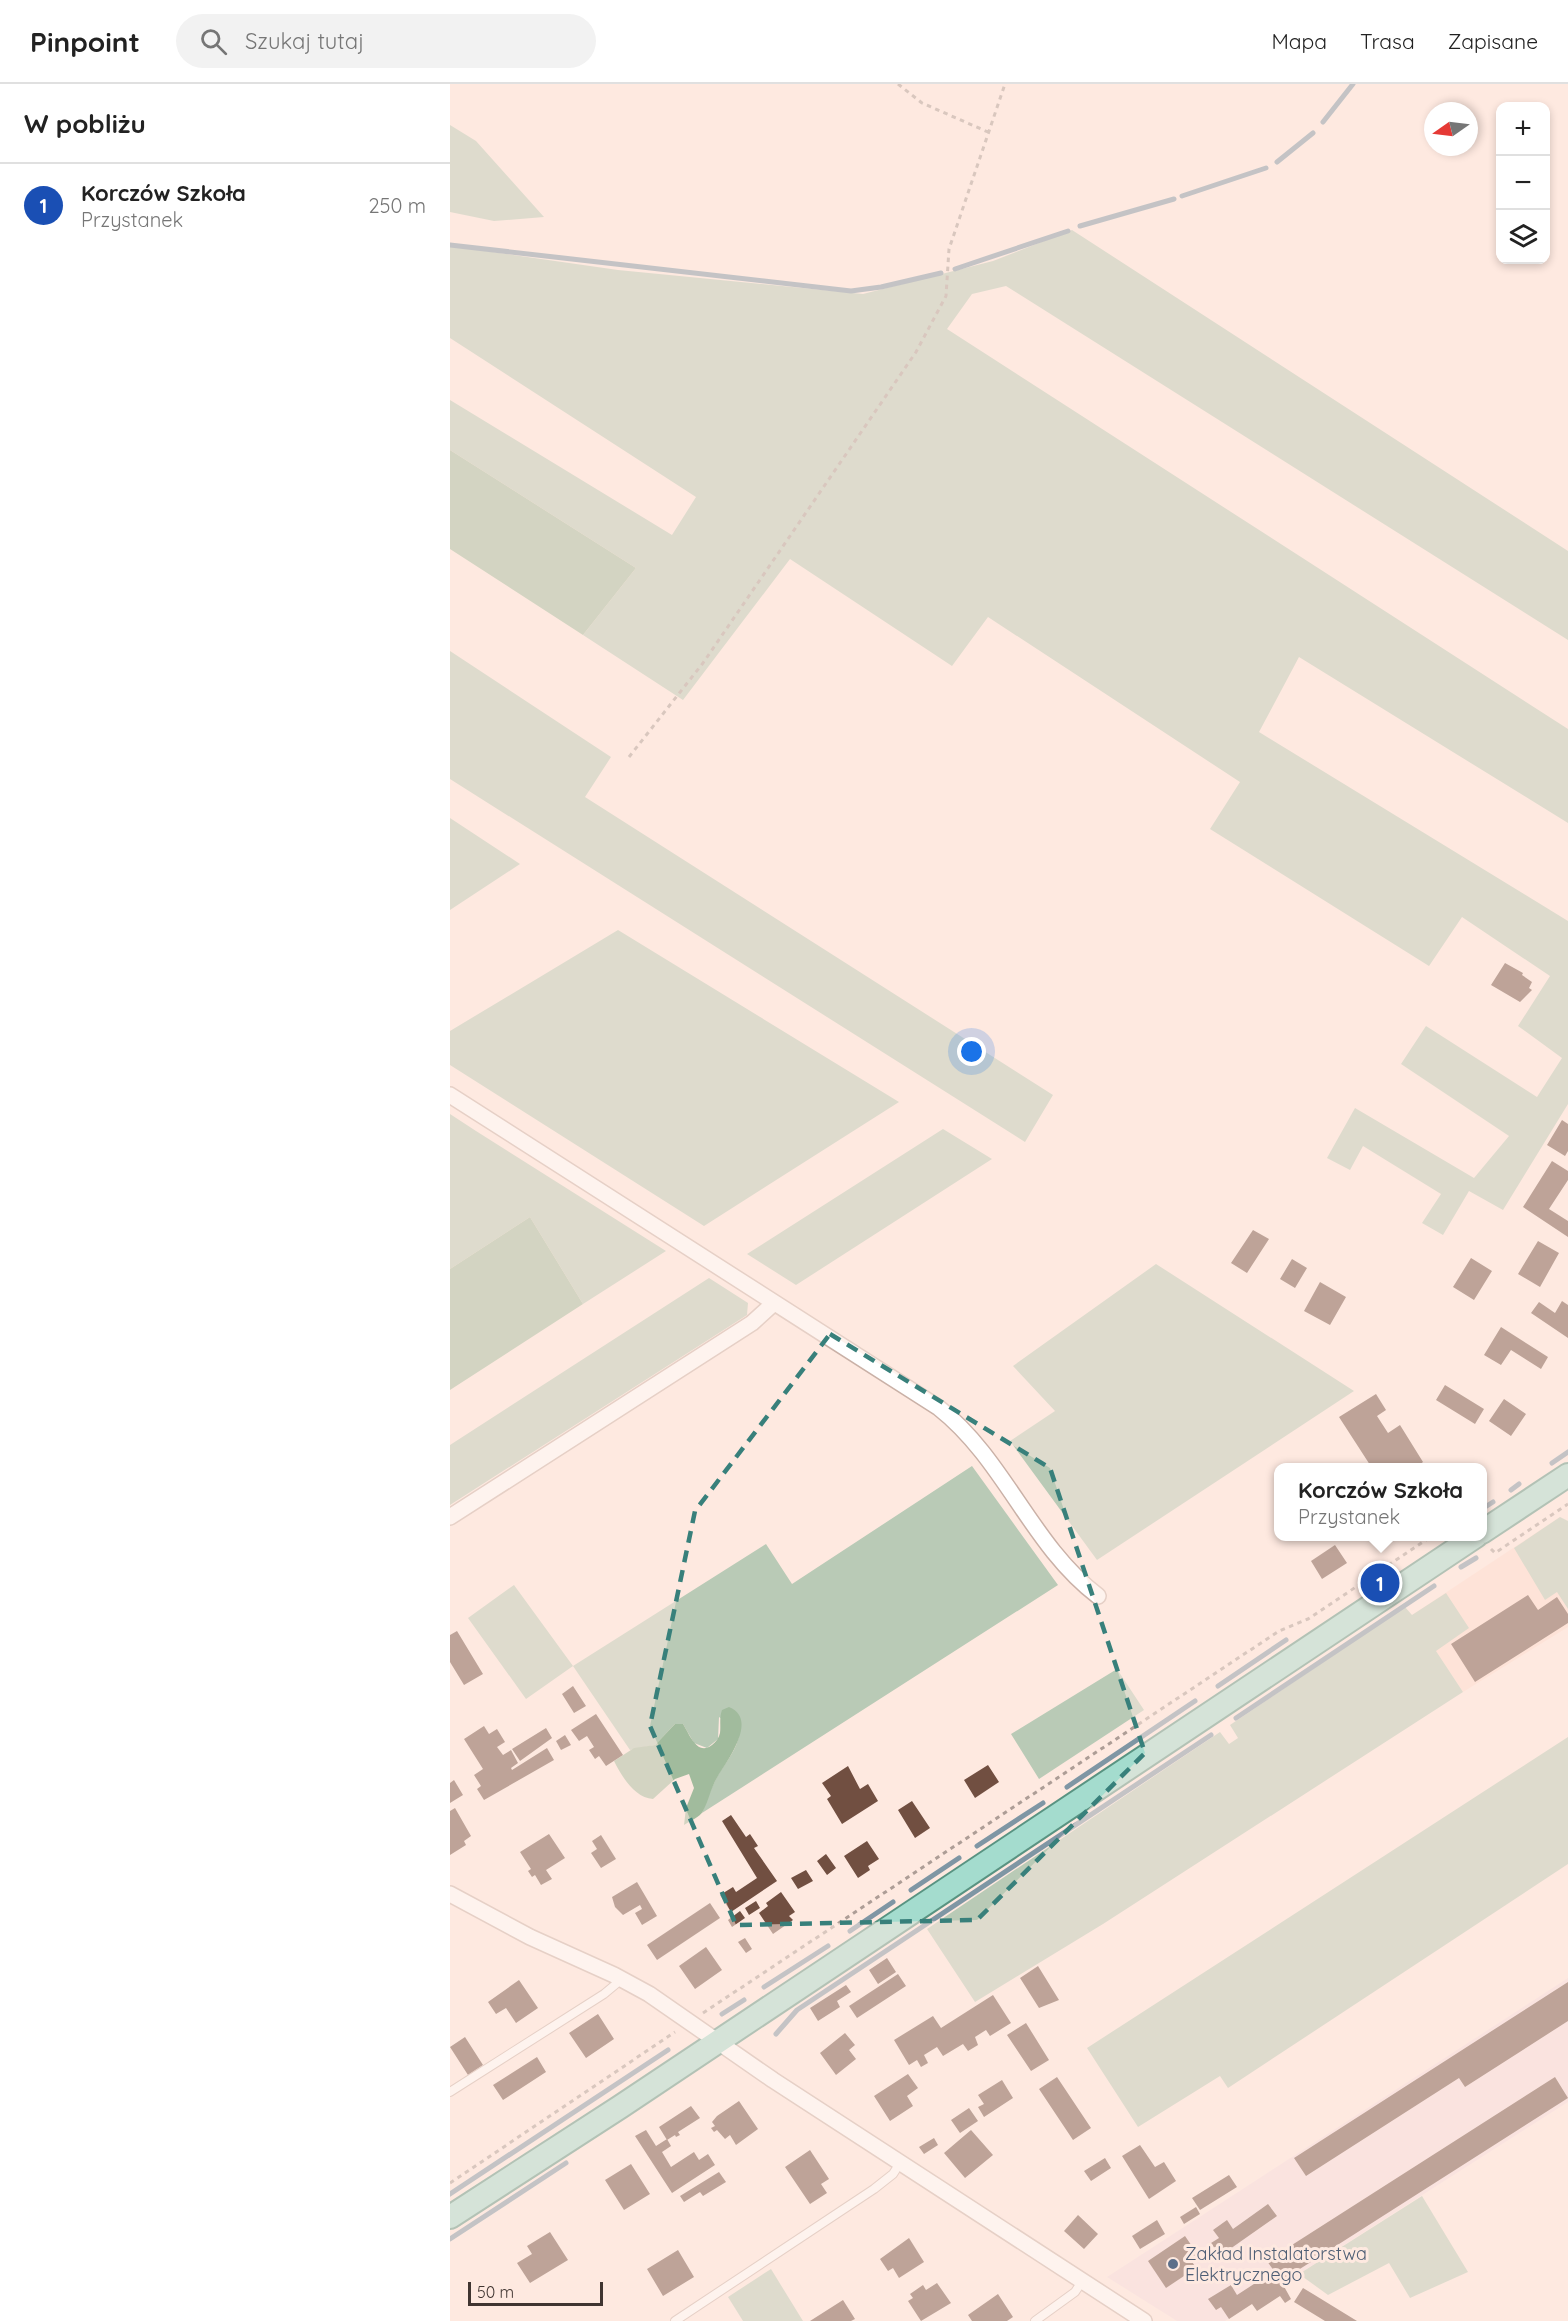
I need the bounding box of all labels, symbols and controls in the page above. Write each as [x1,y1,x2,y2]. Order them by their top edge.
search box [176,14,596,68]
text: Pinpoint [30,24,140,59]
icon: search [197,25,230,58]
text: Szukaj tutaj [245,27,364,55]
text: Mapa [1272,28,1327,54]
text: Trasa [1360,28,1415,54]
text: Zapisane [1448,28,1538,54]
north arrow [1424,102,1478,156]
map controls [1496,102,1550,264]
button: + [1496,102,1550,156]
text: W pobliżu [24,107,146,140]
button: − [1496,156,1550,210]
text: Korczów Szkoła [81,179,246,207]
text: 1 [40,193,47,218]
text: 250 m [368,193,426,218]
text: Przystanek [81,207,183,232]
button: layers [1496,210,1550,264]
your location [957,1037,986,1066]
popup [1274,1463,1487,1541]
text: Korczów Szkoła [1298,1476,1463,1504]
text: Przystanek [1298,1504,1400,1529]
pin: 1 [1360,1560,1400,1606]
place label: Zakład Instalatorstwa Elektrycznego [1185,2242,1367,2286]
marker: Zakład Instalatorstwa Elektrycznego [1166,2257,1180,2271]
scale bar [468,2279,603,2306]
text: 50 m [477,2282,514,2302]

